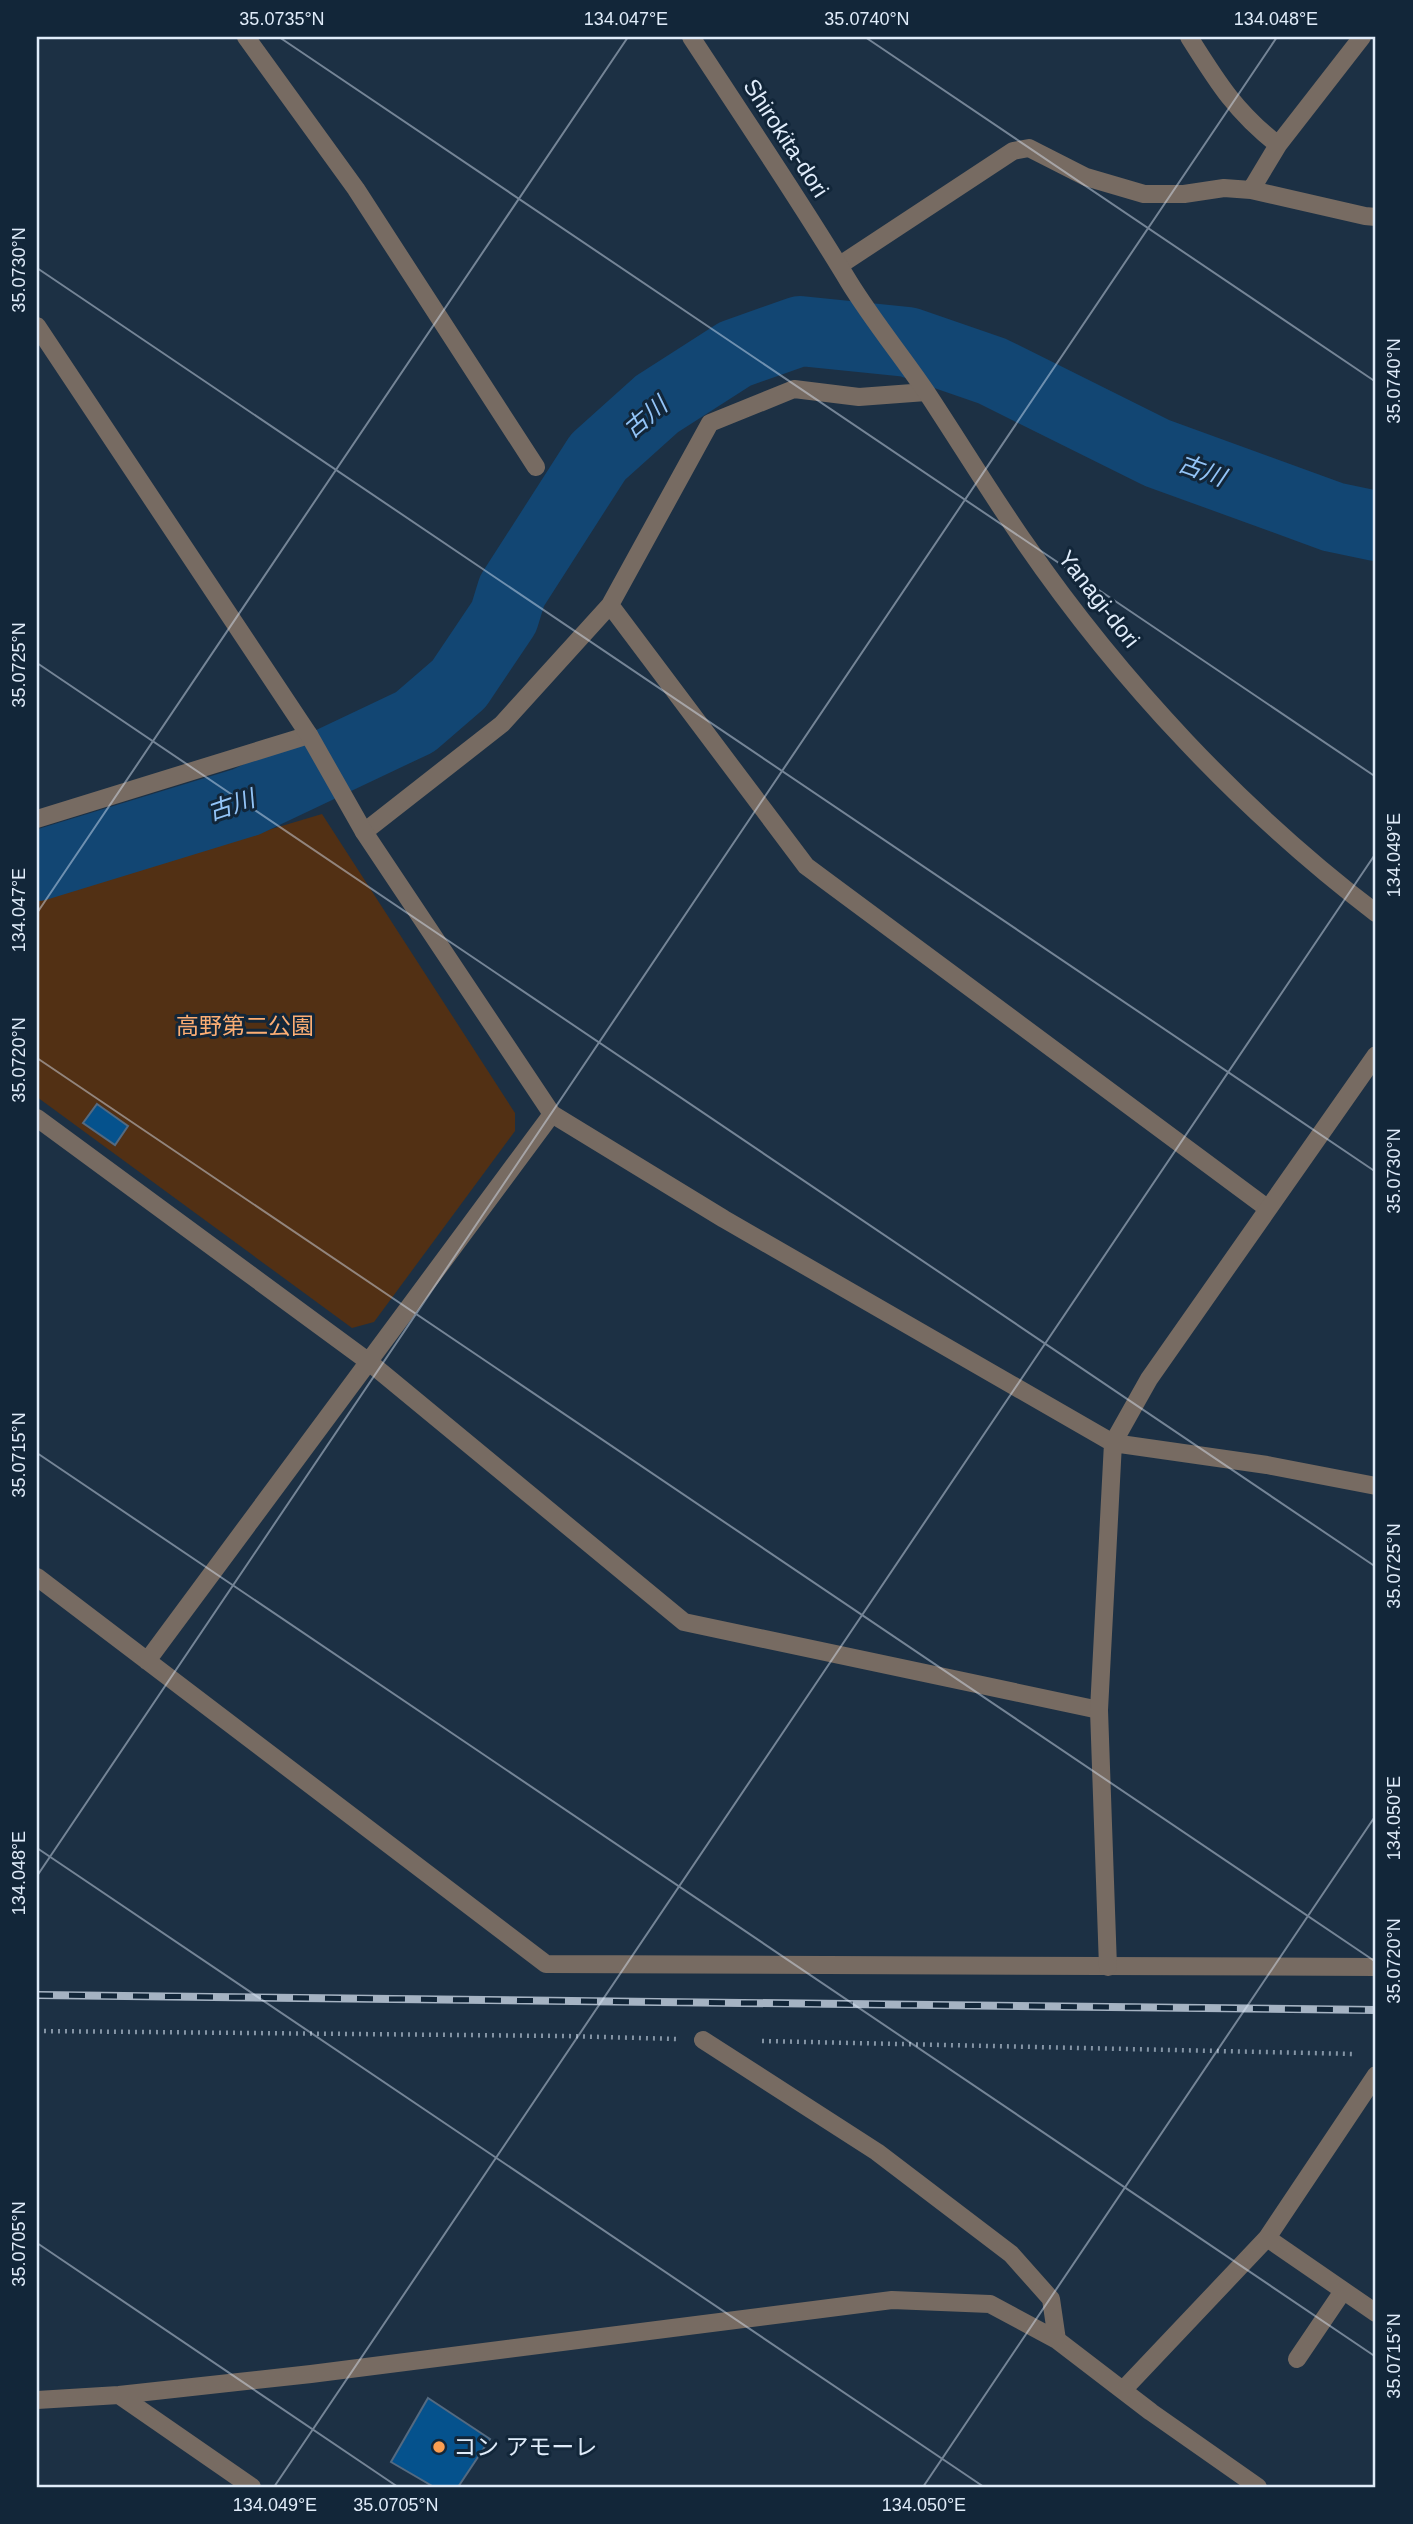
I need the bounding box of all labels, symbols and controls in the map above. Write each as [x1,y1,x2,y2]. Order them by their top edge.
text: 35.0735°N [239,9,325,29]
text: 134.047°E [584,9,668,29]
text: 35.0740°N [824,9,910,29]
text: 134.048°E [1234,9,1318,29]
street label: Shirokita-dori [738,74,834,202]
text: 35.0730°N [9,227,29,313]
text: 35.0740°N [1384,338,1404,424]
water label: 古川 [618,389,674,443]
water label: 古川 [1175,449,1232,492]
street label: Yanagi-dori [1053,545,1145,653]
text: 35.0725°N [9,622,29,708]
water label: 古川 [204,783,261,826]
text: 134.049°E [1384,813,1404,897]
text: 134.047°E [9,868,29,952]
park label: 高野第二公園 [176,1013,314,1039]
text: 35.0720°N [9,1017,29,1103]
text: 35.0730°N [1384,1128,1404,1214]
text: 35.0715°N [9,1412,29,1498]
text: 35.0725°N [1384,1523,1404,1609]
text: 134.050°E [1384,1776,1404,1860]
text: 134.048°E [9,1831,29,1915]
text: 35.0720°N [1384,1918,1404,2004]
text: 35.0705°N [9,2201,29,2287]
text: 35.0715°N [1384,2313,1404,2399]
place label: コン アモーレ [453,2434,597,2460]
marker: コン アモーレ [431,2439,447,2455]
text: 134.049°E [233,2495,317,2515]
text: 35.0705°N [353,2495,439,2515]
text: 134.050°E [882,2495,966,2515]

